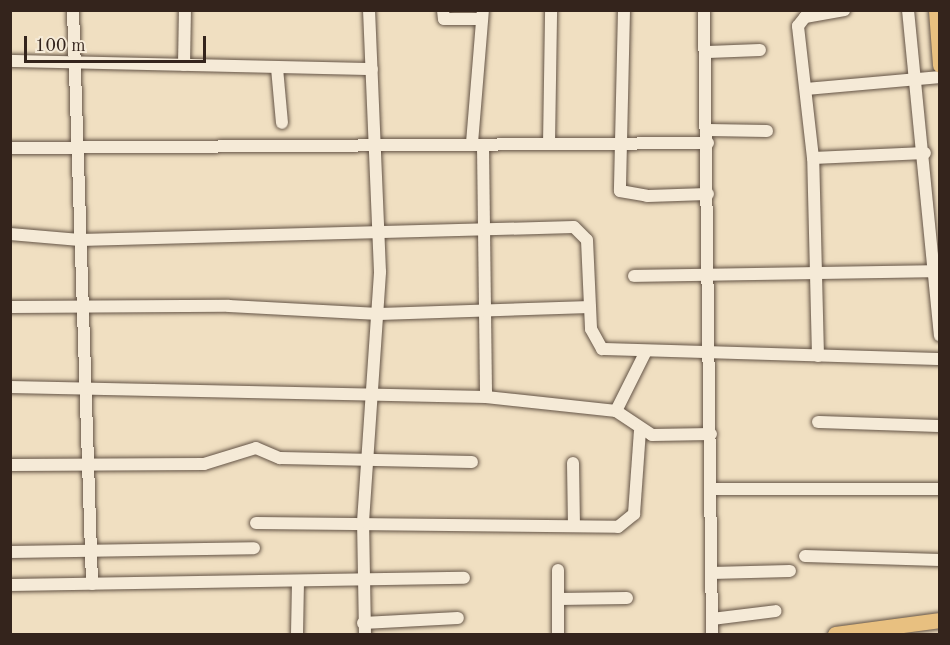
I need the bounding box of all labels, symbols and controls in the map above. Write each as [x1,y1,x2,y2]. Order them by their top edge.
scale bar [27,24,208,62]
text: 100 m [35,37,86,55]

